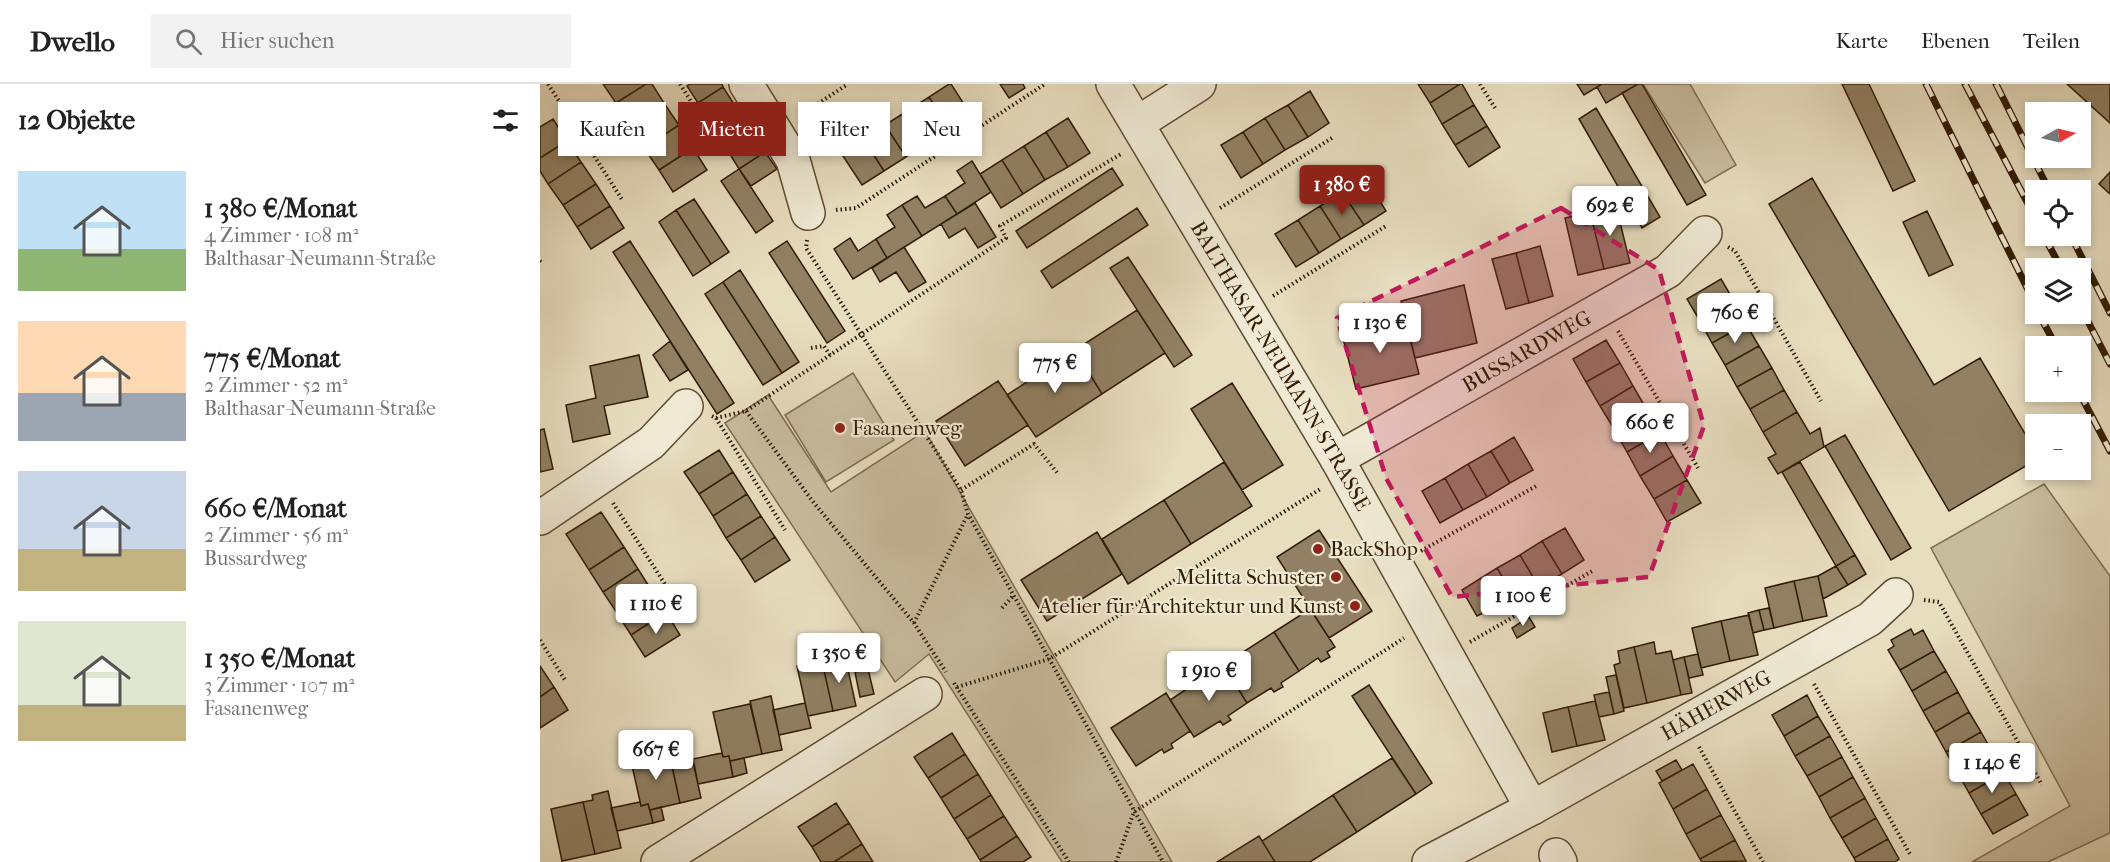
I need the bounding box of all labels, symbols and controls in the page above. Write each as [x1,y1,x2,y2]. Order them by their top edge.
search box [151,14,571,68]
text: Dwello [30,25,115,58]
icon: search [172,25,205,58]
text: Hier suchen [220,28,335,54]
text: Karte [1836,29,1888,53]
text: Ebenen [1921,29,1990,53]
text: Teilen [2023,29,2080,53]
chip: Kaufen [558,102,666,156]
chip: Mieten [678,102,786,156]
chip: Filter [798,102,890,156]
chip: Neu [902,102,982,156]
north arrow [2025,102,2091,168]
map controls [2025,102,2091,480]
icon: filters [489,104,522,137]
text: 12 Objekte [18,105,135,136]
pin: 1 380 € [1287,165,1397,216]
text: 1 380 € [1314,173,1370,196]
button: locate [2025,180,2091,246]
pin: 692 € [1568,186,1652,237]
text: 1 380 €/Monat [204,193,357,224]
text: 692 € [1586,194,1634,217]
icon: home [66,195,138,267]
street label: BALTHASAR-NEUMANN-STRASSE [1186,217,1376,515]
text: 4 Zimmer · 108 m² [204,224,358,247]
text: Balthasar-Neumann-Straße [204,247,436,270]
button: layers [2025,258,2091,324]
pin: 760 € [1693,293,1777,344]
text: 760 € [1711,301,1759,324]
pin: 1 130 € [1325,303,1435,354]
street label: BUSSARDWEG [1458,305,1595,397]
text: 1 130 € [1353,311,1407,334]
button: + [2025,336,2091,402]
text: 775 €/Monat [204,343,341,374]
pin: 775 € [1013,343,1097,394]
icon: home [66,345,138,417]
text: 775 € [1033,351,1077,374]
text: 2 Zimmer · 52 m² [204,374,348,397]
text: Balthasar-Neumann-Straße [204,397,436,420]
pin: 660 € [1608,403,1692,454]
text: 660 € [1626,411,1674,434]
button: − [2025,414,2091,480]
place label: Fasanenweg [852,416,962,440]
marker: Fasanenweg [833,421,847,435]
text: 660 €/Monat [204,493,347,524]
icon: home [66,495,138,567]
text: 2 Zimmer · 56 m² [204,524,348,547]
place label: BackShop [1330,537,1418,561]
marker: BackShop [1311,542,1325,556]
text: Bussardweg [204,547,306,570]
place label: Melitta Schuster [1176,565,1324,589]
marker: Melitta Schuster [1329,570,1343,584]
pin: 1 100 € [1468,576,1578,627]
pin: 1 110 € [601,584,711,635]
text: 1 100 € [1495,584,1551,607]
text: 1 110 € [630,592,682,615]
place label: Atelier für Architektur und Kunst [1038,594,1343,618]
marker: Atelier für Architektur und Kunst [1348,599,1362,613]
pin: 1 350 € [784,633,894,684]
text: 1 350 € [811,641,867,664]
text: 1 350 €/Monat [204,643,355,674]
icon: home [66,645,138,717]
pin: 1 910 € [1154,651,1264,702]
text: 1 910 € [1181,659,1237,682]
street label: HÄHERWEG [1657,665,1775,745]
text: 3 Zimmer · 107 m² [204,674,354,697]
text: Fasanenweg [204,697,308,720]
pin: 667 € [614,730,698,781]
text: 667 € [632,738,680,761]
pin: 1 140 € [1937,743,2047,794]
text: 1 140 € [1963,751,2021,774]

